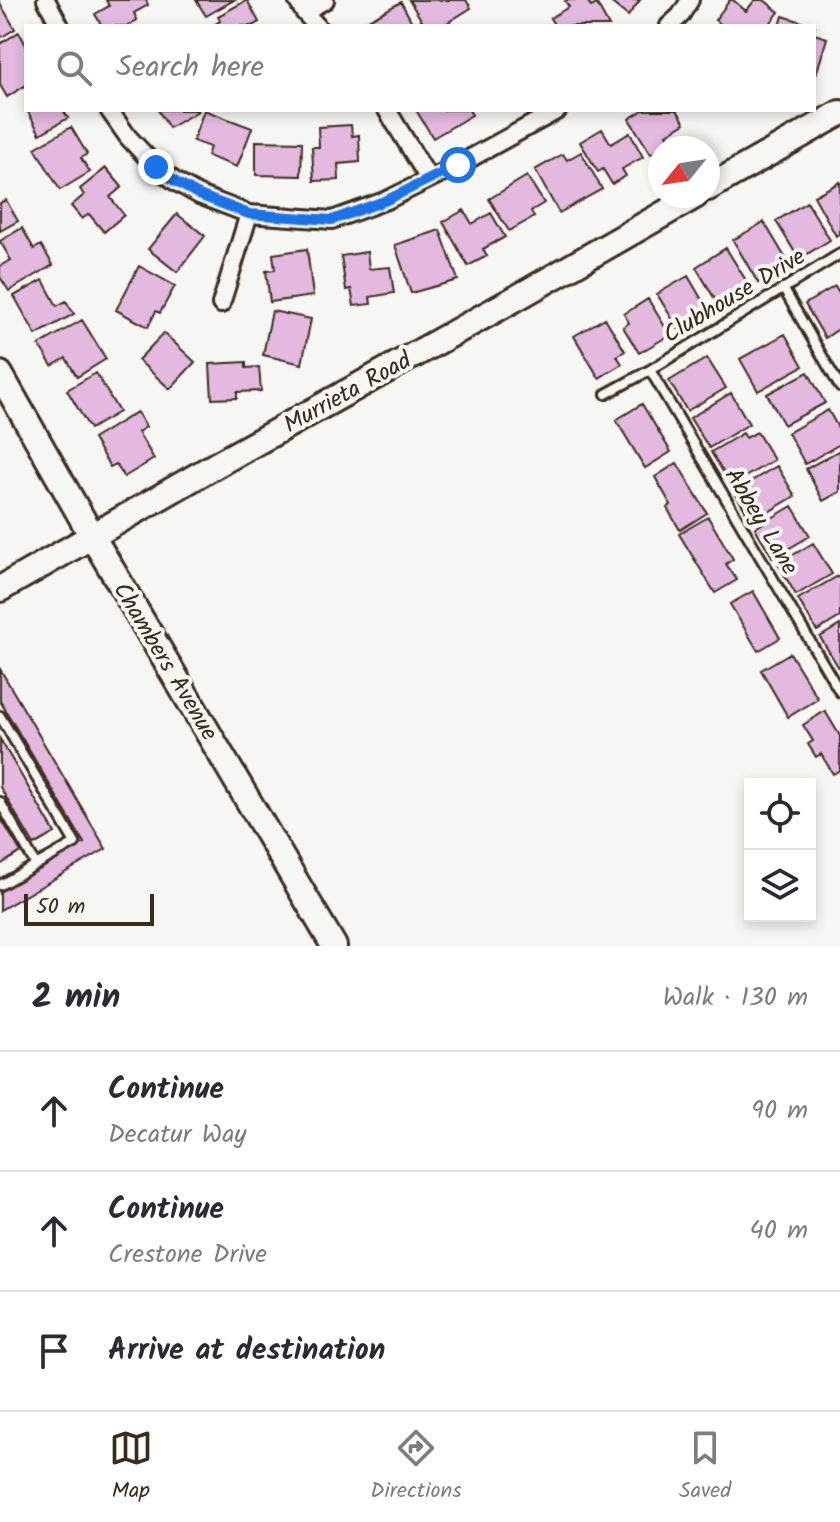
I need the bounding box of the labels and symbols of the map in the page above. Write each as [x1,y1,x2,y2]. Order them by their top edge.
north arrow [648,136,720,208]
route start [440,147,476,183]
route end [138,149,174,185]
street label: Clubhouse Drive [656,238,814,354]
street label: Murrieta Road [277,342,420,445]
street label: Abbey Lane [713,461,808,583]
street label: Chambers Avenue [102,575,228,749]
scale bar [24,890,154,926]

